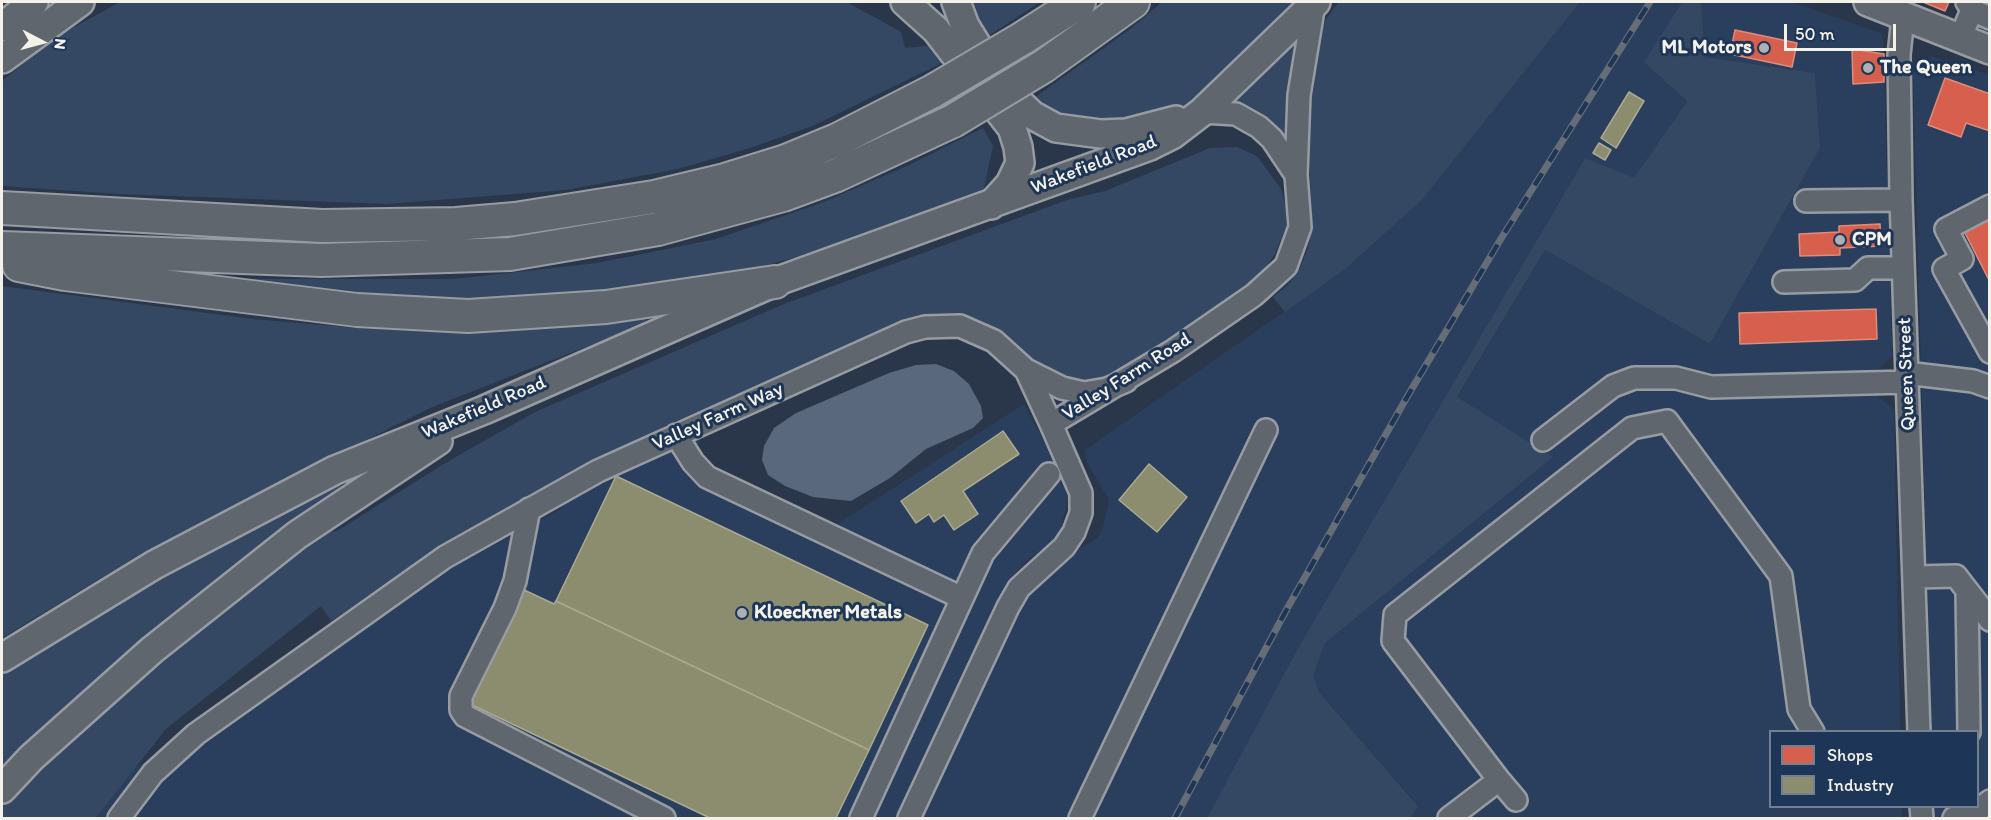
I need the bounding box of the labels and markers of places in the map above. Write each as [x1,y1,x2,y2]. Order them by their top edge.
place label: ML Motors [1662,36,1752,60]
marker: ML Motors [1757,41,1771,55]
place label: The Queen [1880,56,1972,80]
marker: The Queen [1861,61,1875,75]
place label: CPM [1852,228,1892,252]
marker: CPM [1833,233,1847,247]
place label: Kloeckner Metals [754,601,902,625]
marker: Kloeckner Metals [735,606,749,620]

